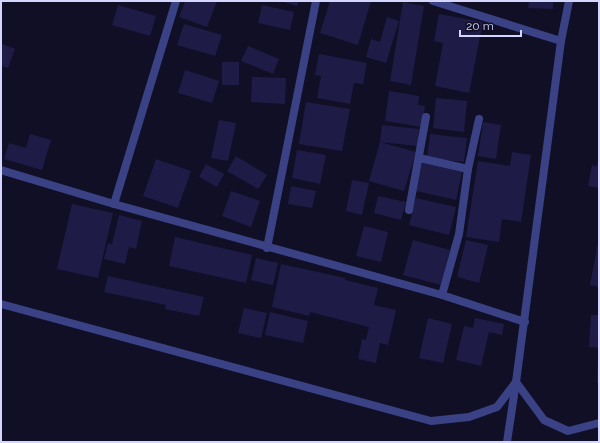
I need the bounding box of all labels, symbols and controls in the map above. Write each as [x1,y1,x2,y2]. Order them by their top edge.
scale bar [460,12,521,38]
text: 20 m [466,19,494,33]

